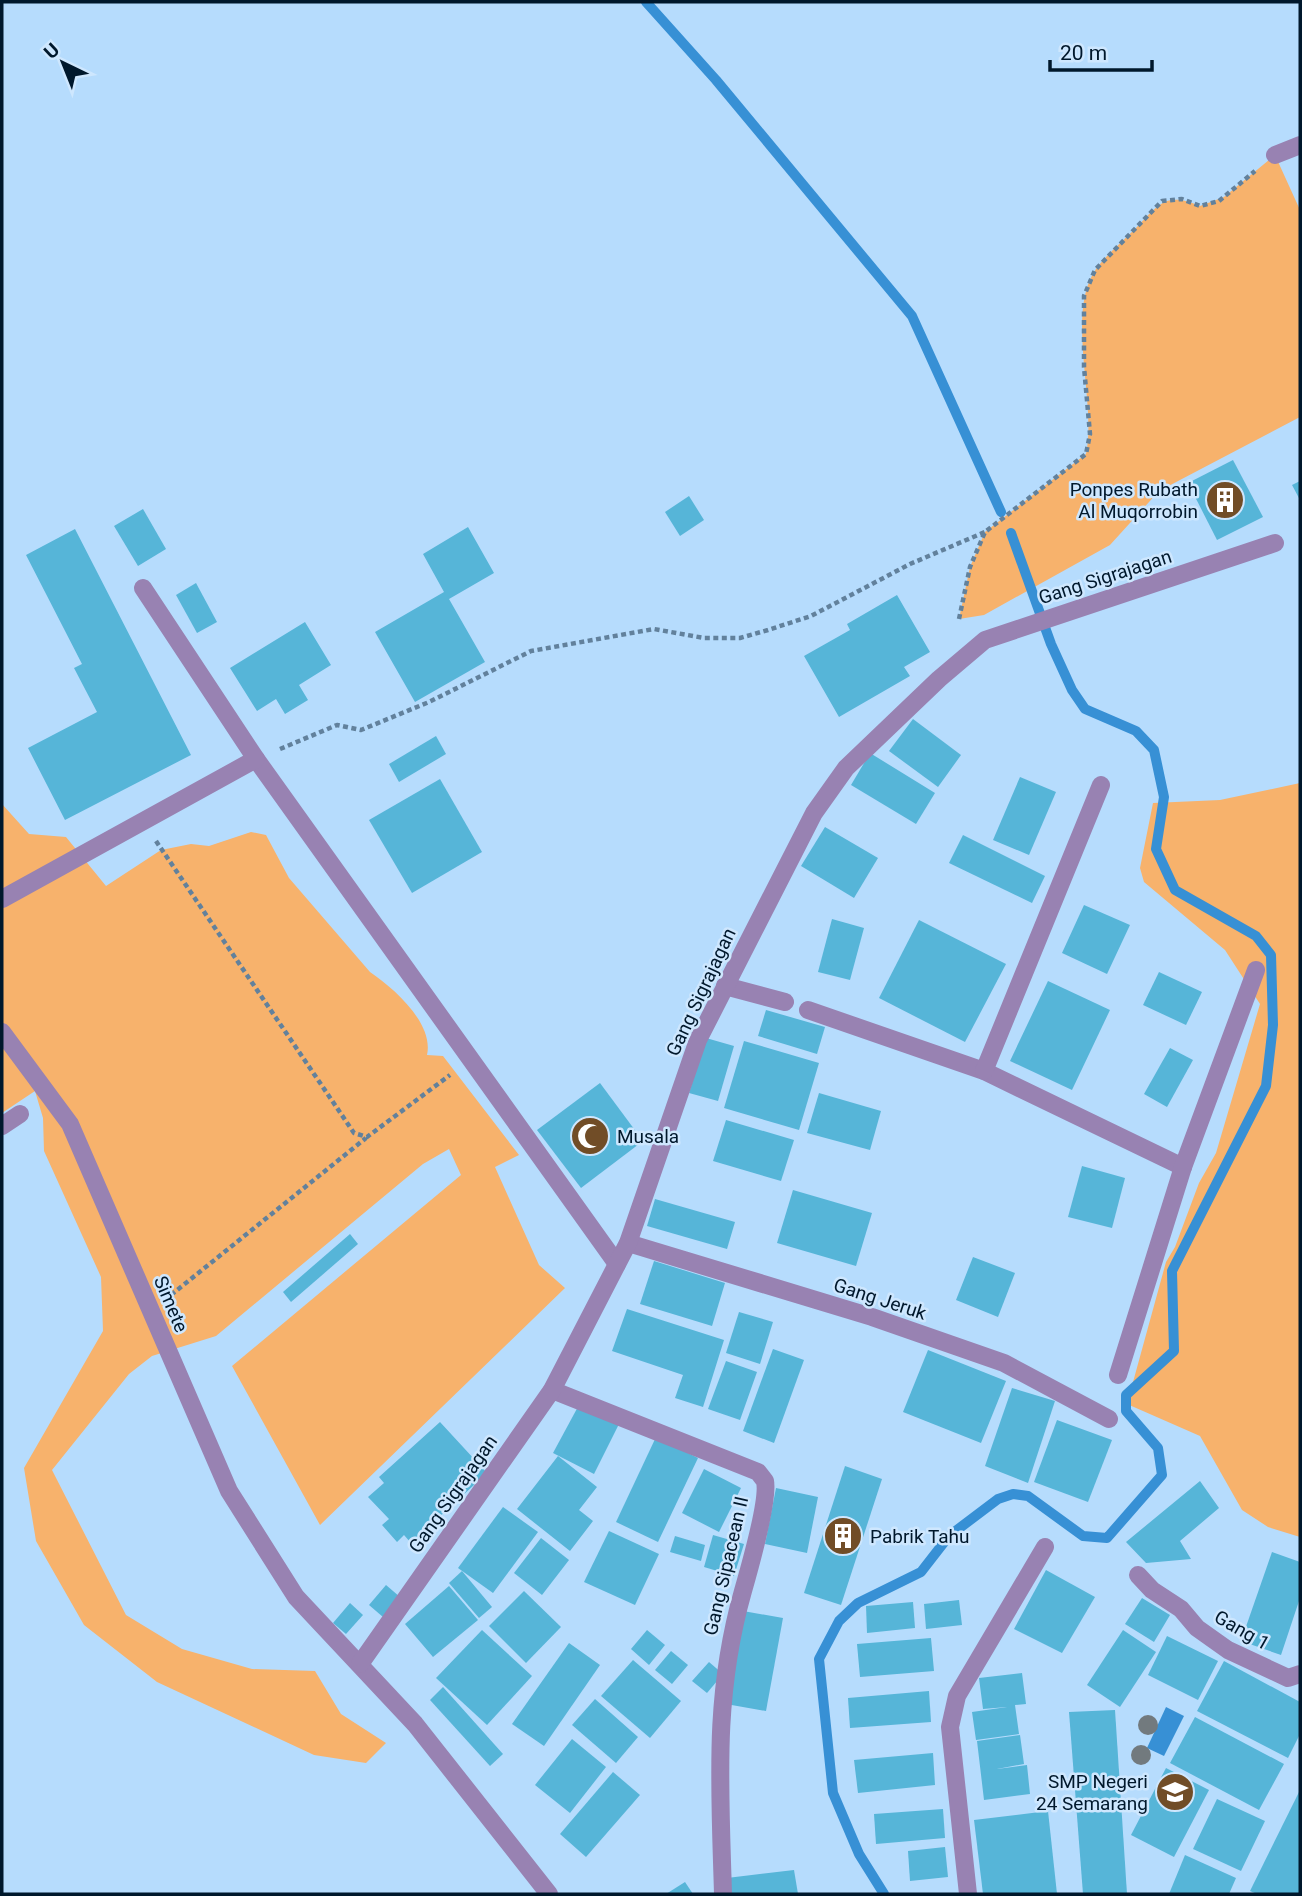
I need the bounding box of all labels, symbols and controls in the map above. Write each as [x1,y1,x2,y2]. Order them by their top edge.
north arrow [28,28,98,98]
scale bar [1050,28,1152,72]
text: U [39,38,64,64]
text: 20 m [1060,41,1107,65]
place label: Ponpes Rubath Al Muqorrobin [1070,478,1198,523]
building icon: Ponpes Rubath Al Muqorrobin [1204,479,1246,521]
street label: Gang Sigrajagan [1036,545,1174,609]
street label: Gang Sigrajagan [661,924,741,1060]
mosque icon: Musala [569,1115,611,1157]
place label: Musala [617,1125,679,1148]
street label: Simete [149,1272,193,1336]
street label: Gang Jeruk [831,1273,930,1325]
street label: Gang Sigrajagan [404,1431,502,1557]
street label: Gang Sipacean II [699,1494,753,1638]
building icon: Pabrik Tahu [822,1515,864,1557]
place label: Pabrik Tahu [870,1525,969,1548]
street label: Gang 1 [1210,1605,1274,1655]
place label: SMP Negeri 24 Semarang [1036,1770,1148,1815]
school or university icon: SMP Negeri 24 Semarang [1154,1771,1196,1813]

